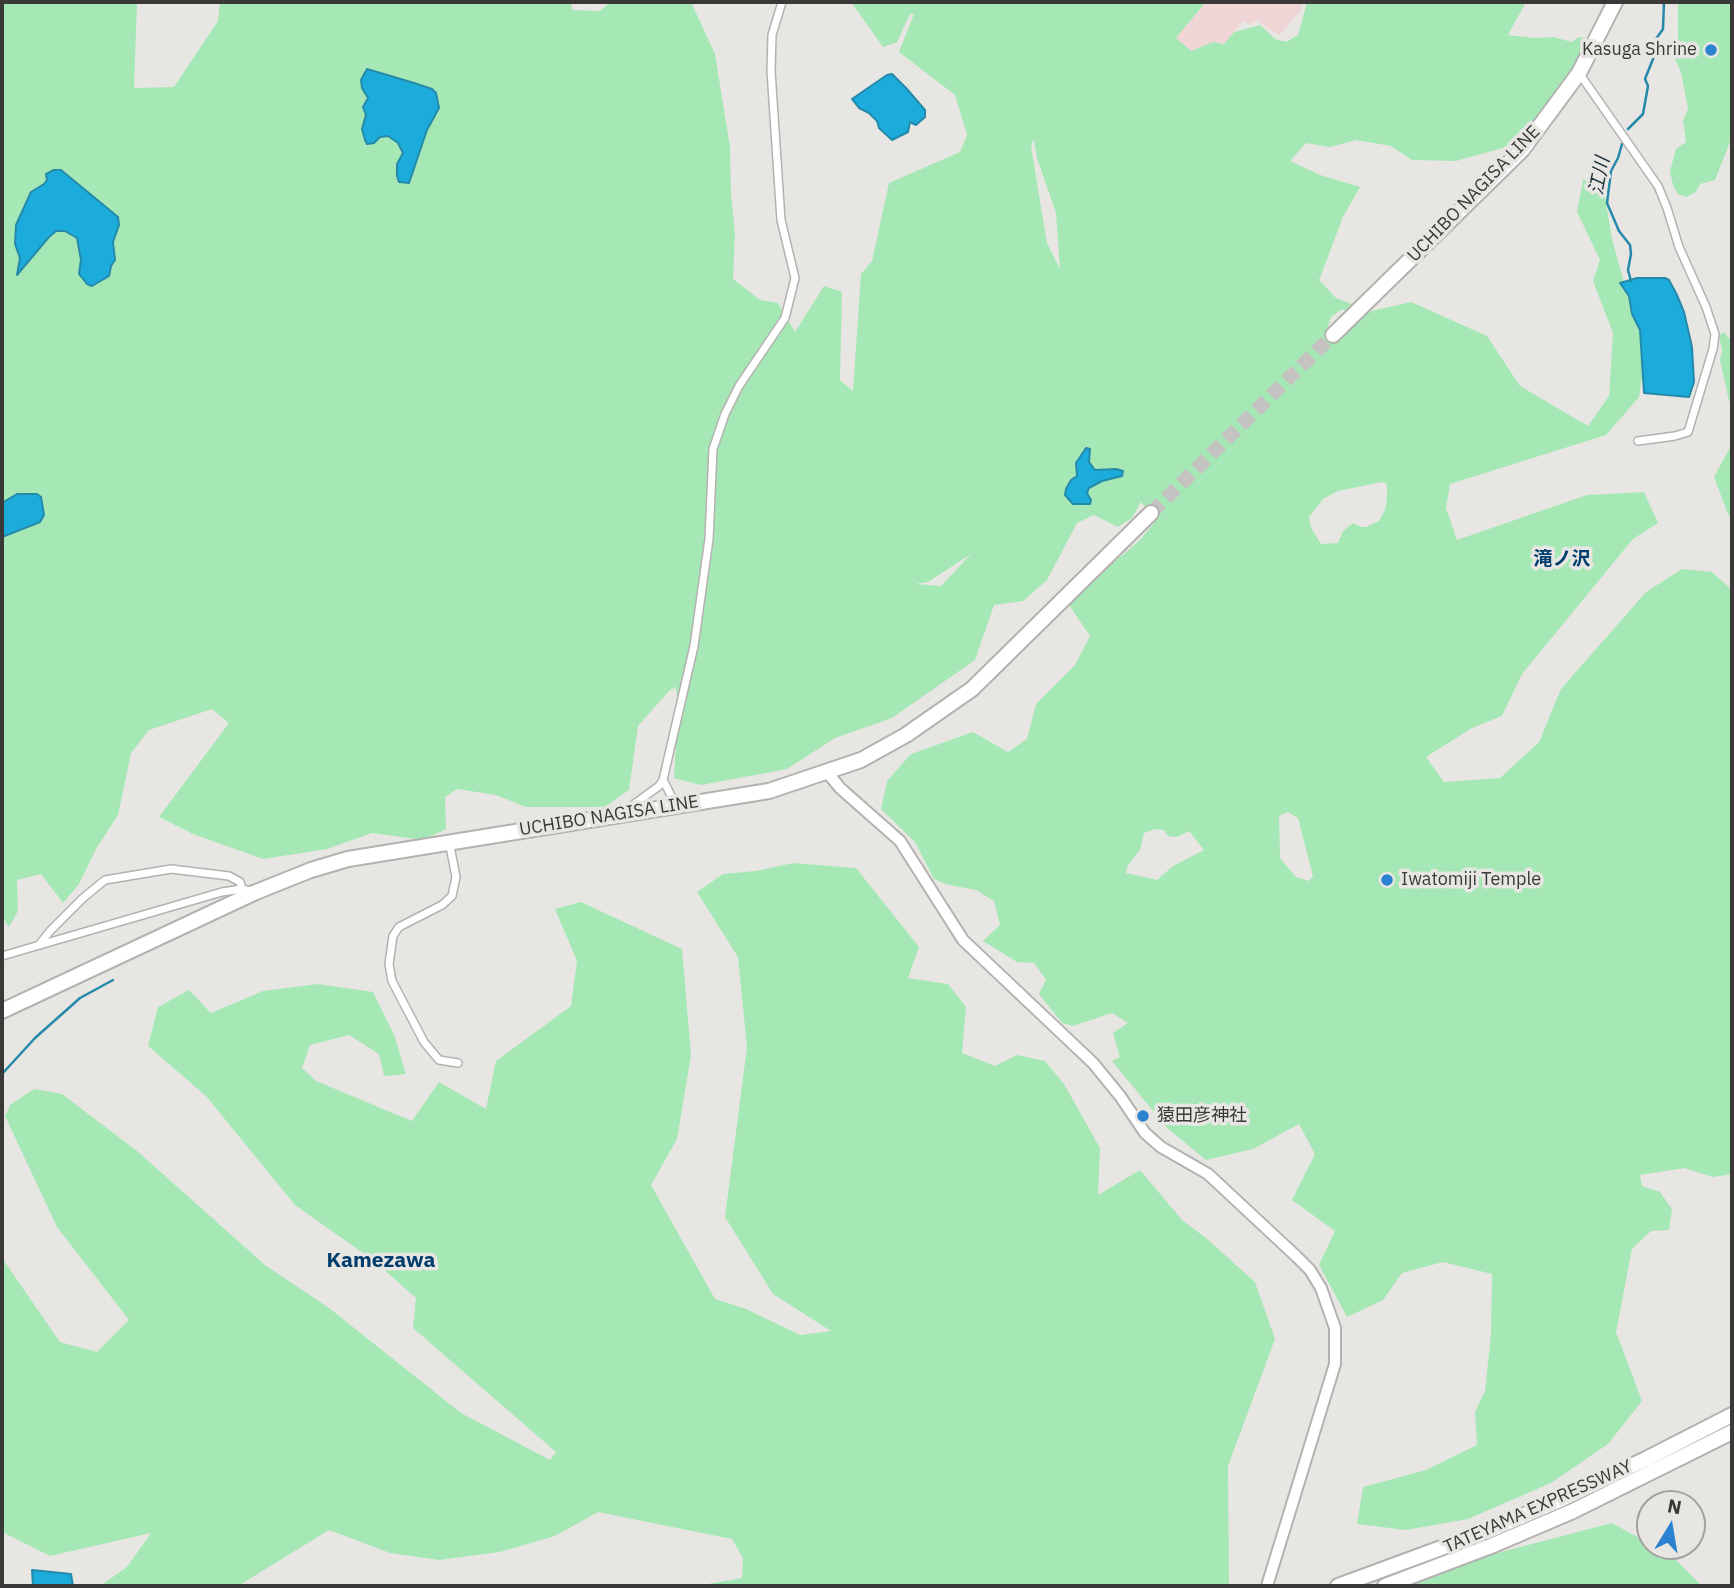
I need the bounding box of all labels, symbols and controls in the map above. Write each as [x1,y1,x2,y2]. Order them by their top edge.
place label: Kasuga Shrine [1582,39,1697,61]
marker: Kasuga Shrine [1703,42,1719,58]
street label: UCHIBO NAGISA LINE [1403,121,1545,267]
water label: 江川 [1585,155,1615,197]
district label: 滝ノ沢 [1534,549,1590,571]
street label: UCHIBO NAGISA LINE [518,791,700,841]
place label: Iwatomiji Temple [1401,869,1541,891]
marker: Iwatomiji Temple [1379,872,1395,888]
place label: 猿田彦神社 [1157,1105,1247,1127]
marker: 猿田彦神社 [1135,1108,1151,1124]
district label: Kamezawa [327,1248,435,1274]
street label: TATEYAMA EXPRESSWAY [1440,1456,1636,1558]
north arrow [1636,1490,1706,1560]
text: N [1666,1493,1684,1519]

